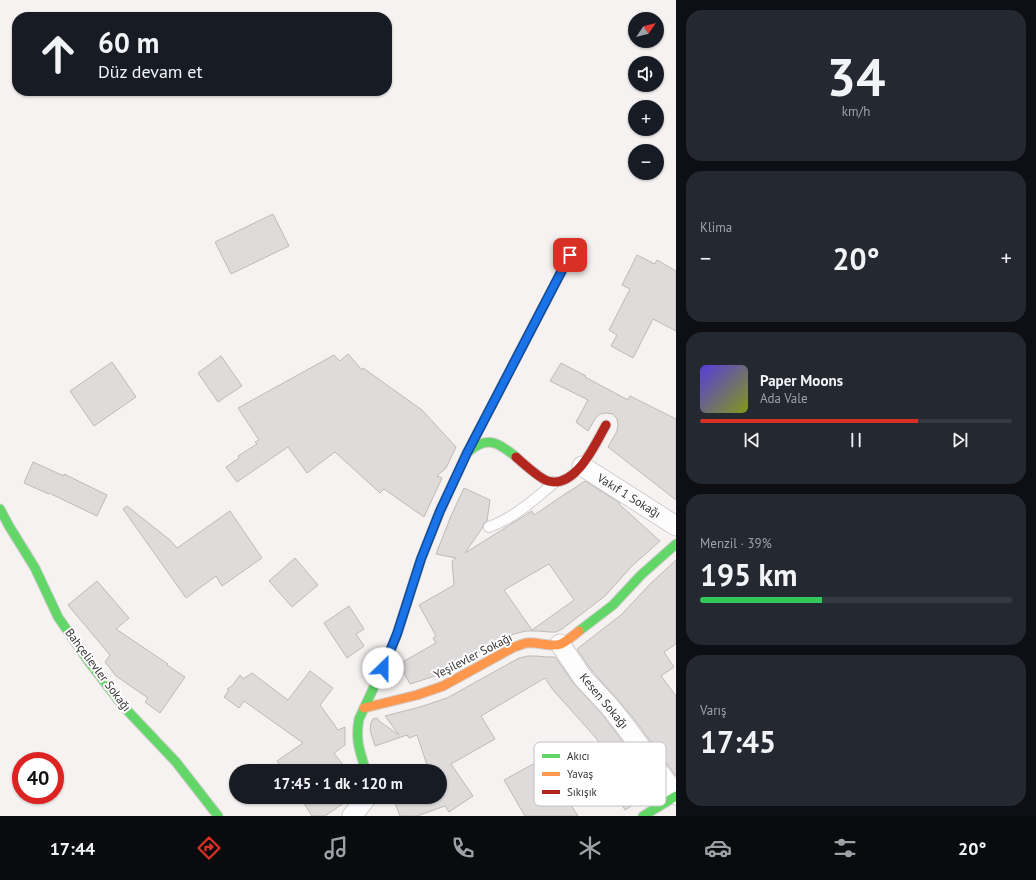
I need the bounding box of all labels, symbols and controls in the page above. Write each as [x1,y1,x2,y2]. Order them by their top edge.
north arrow [628,12,664,48]
map controls [628,12,664,180]
text: 60 m [98,24,159,61]
icon: ahead [32,28,84,80]
text: 34 [827,43,885,110]
button: sound [628,56,664,92]
text: Düz devam et [98,60,203,83]
button: + [628,100,664,136]
text: km/h [842,103,870,120]
button: − [628,144,664,180]
text: Klima [700,219,732,236]
pin [553,238,587,272]
text: 20° [832,239,880,278]
icon: arrive [559,244,581,266]
text: − [700,244,711,272]
text: + [1001,244,1012,272]
text: Paper Moons [760,371,843,390]
text: Ada Vale [760,390,808,407]
icon: previous [741,429,763,451]
icon: pause [845,429,867,451]
icon: next [949,429,971,451]
street label: Vakıf 1 Sokağı [594,470,664,521]
text: Menzil · 39% [700,535,772,552]
text: 195 km [700,555,798,594]
street label: Bahçelievler Sokağı [62,625,135,714]
street label: Yeşilevler Sokağı [431,629,515,682]
position arrow [362,647,404,689]
street label: Kesen Sokağı [577,670,632,732]
text: Varış [700,702,727,719]
text: 17:45 [700,722,776,761]
legend [534,742,666,806]
text: Akıcı [567,749,590,763]
speed limit sign: 40 [12,752,64,804]
text: Yavaş [567,767,594,781]
text: 17:45 · 1 dk · 120 m [273,774,403,793]
text: Sıkışık [567,785,598,799]
icon: directions [195,834,223,862]
icon: music [322,834,350,862]
icon: phone [449,834,477,862]
icon: climate [576,834,604,862]
icon: car [704,834,732,862]
icon: filters [831,834,859,862]
text: 17:44 [50,837,95,860]
text: 20° [958,837,986,860]

